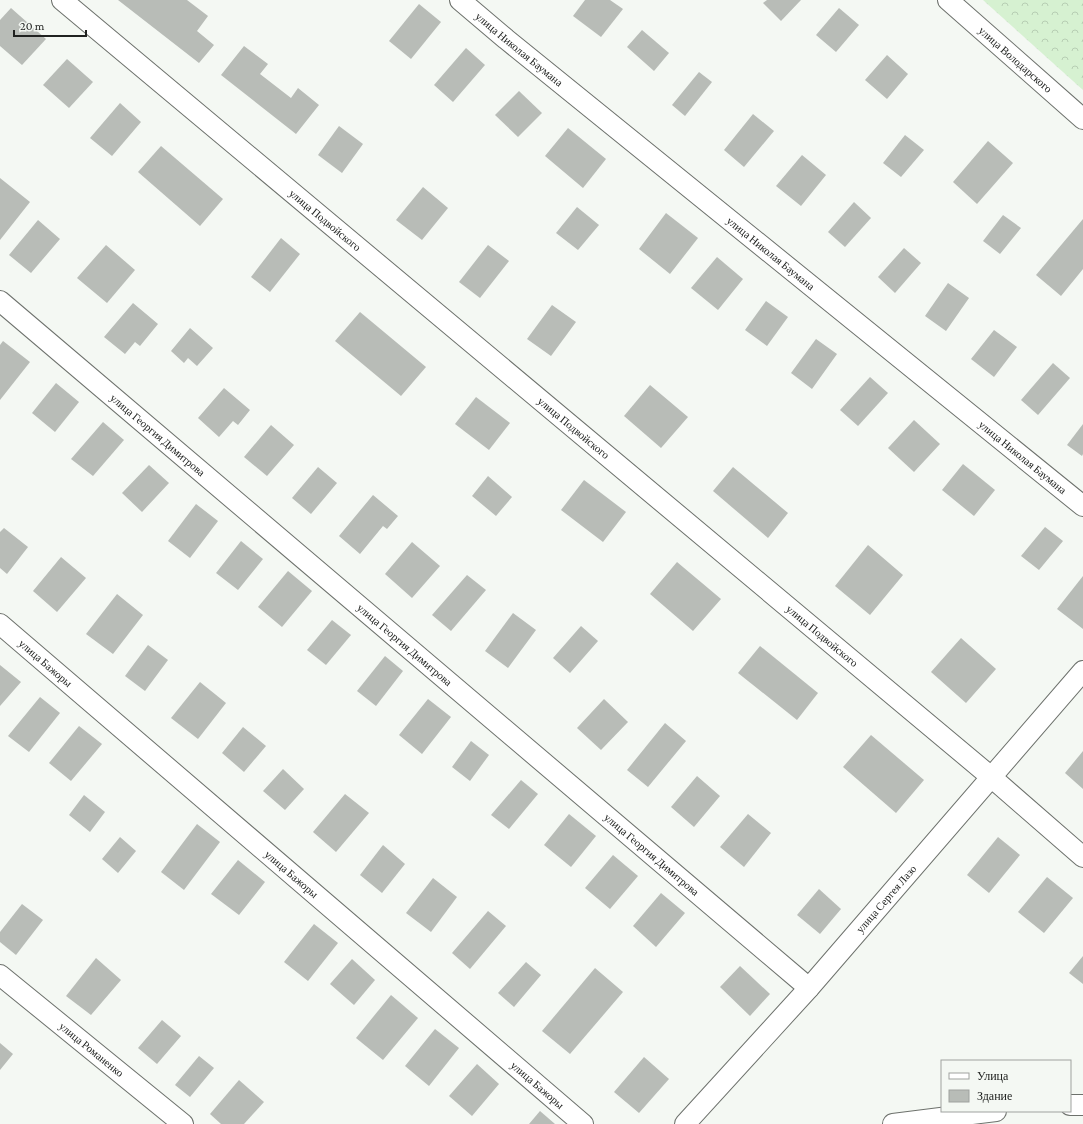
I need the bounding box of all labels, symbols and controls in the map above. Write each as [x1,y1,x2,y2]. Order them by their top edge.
street label: улица Николая Баумана [473,10,565,89]
scale bar [14,12,86,38]
text: 20 m [20,19,45,33]
street label: улица Володарского [976,24,1055,95]
street label: улица Подвойского [287,187,364,254]
street label: улица Николая Баумана [725,214,817,292]
street label: улица Георгия Димитрова [108,391,208,479]
street label: улица Подвойского [536,395,612,461]
street label: улица Николая Баумана [976,418,1069,496]
street label: улица Георгия Димитрова [355,601,455,688]
street label: улица Подвойского [784,602,861,669]
street label: улица Бажоры [17,637,75,690]
street label: улица Георгия Димитрова [602,811,702,898]
street label: улица Бажоры [262,848,321,900]
street label: улица Сергея Лазо [854,862,919,935]
street label: улица Романенко [57,1020,126,1079]
street label: улица Бажоры [508,1059,567,1111]
legend [941,1060,1071,1112]
text: Улица [977,1069,1009,1083]
text: Здание [977,1089,1012,1103]

